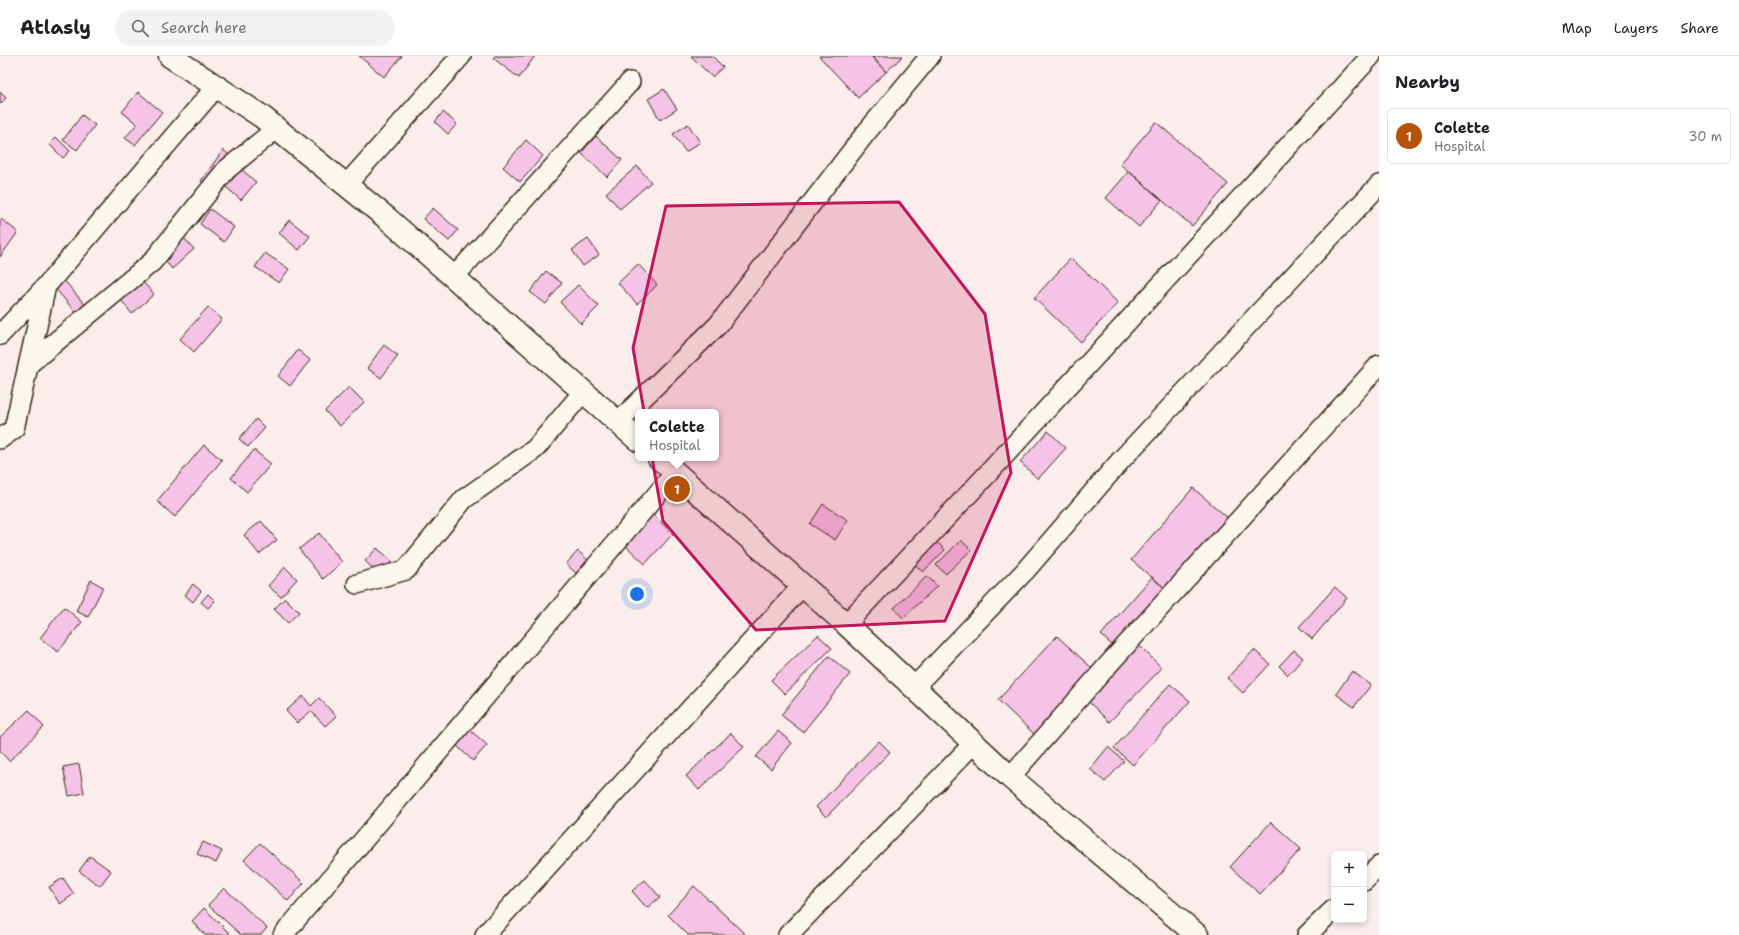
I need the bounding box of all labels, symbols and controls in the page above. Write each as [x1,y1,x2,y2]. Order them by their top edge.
search box [115,10,395,46]
text: Atlasly [20,15,91,40]
icon: search [129,17,151,39]
text: Search here [161,18,247,38]
text: Map [1562,19,1592,37]
text: Layers [1614,19,1658,37]
text: Share [1680,19,1719,37]
text: Nearby [1395,71,1460,93]
text: Colette [1434,118,1490,138]
text: 1 [1406,128,1412,145]
text: 30 m [1688,128,1722,145]
text: Hospital [1434,138,1485,155]
popup [635,409,719,461]
text: Colette [649,417,705,437]
text: Hospital [649,437,700,454]
pin: 1 [664,474,690,504]
your location [627,584,647,604]
map controls [1331,851,1367,923]
button: + [1331,851,1367,887]
button: − [1331,887,1367,923]

